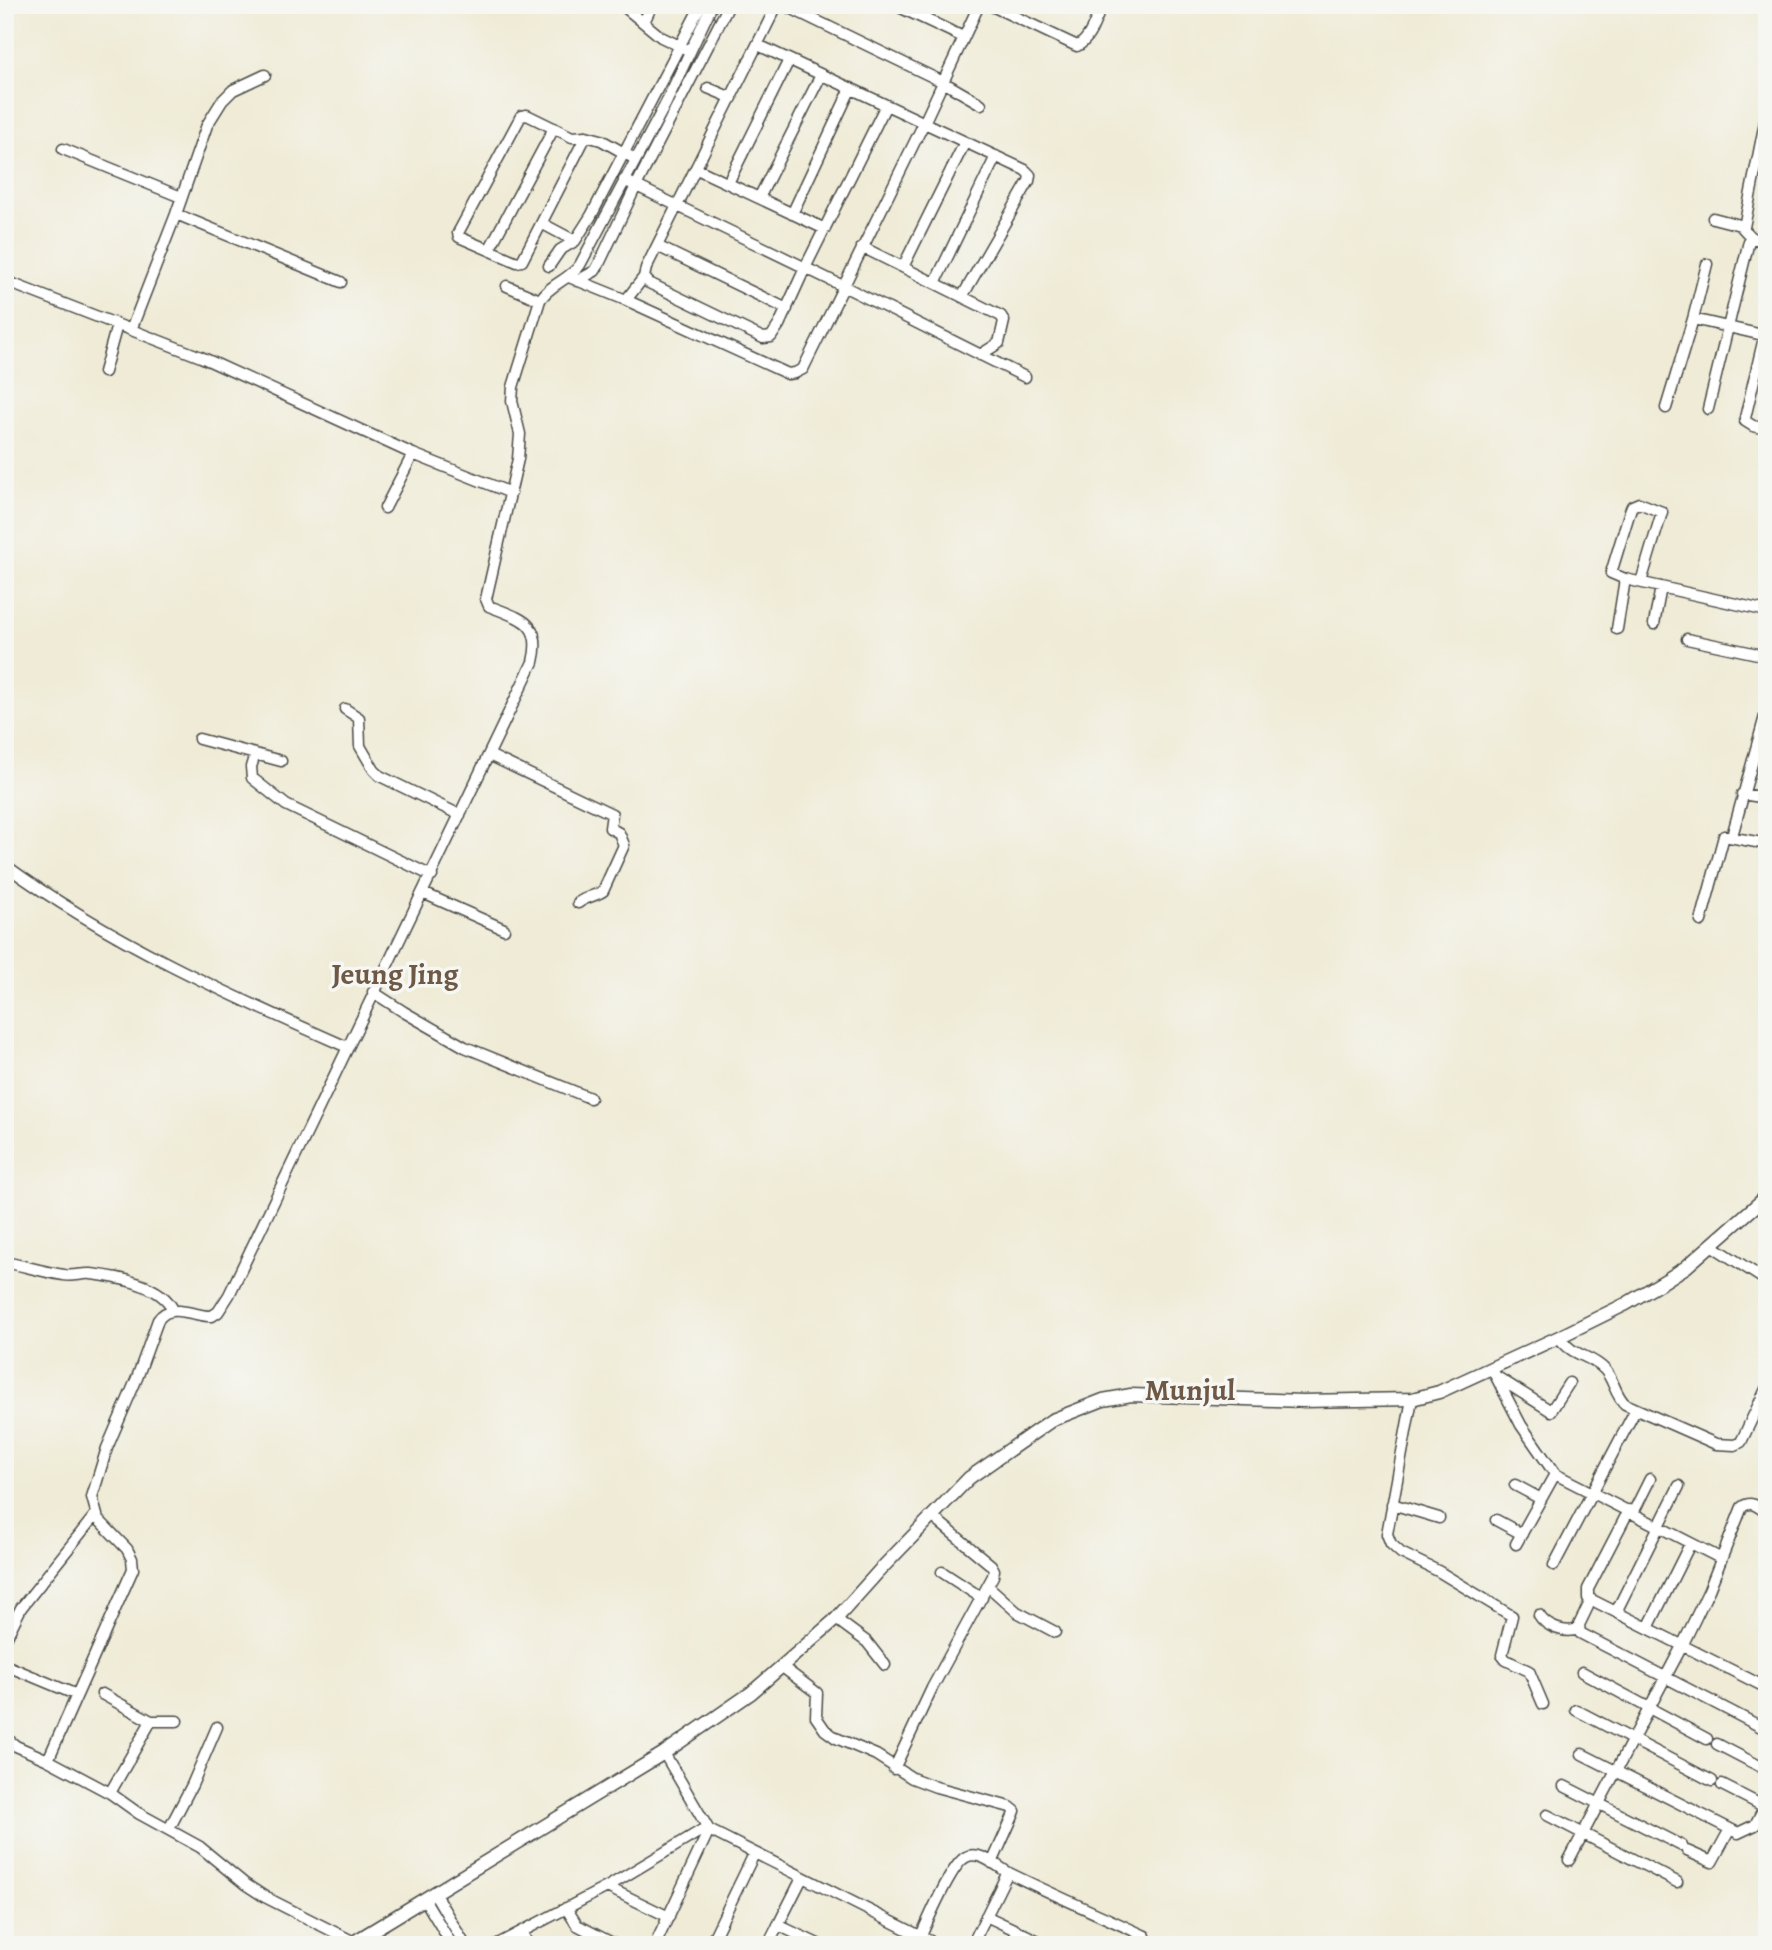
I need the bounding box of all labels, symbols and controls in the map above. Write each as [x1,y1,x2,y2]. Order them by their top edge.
district label: Jeung Jing [332,954,459,994]
district label: Munjul [1145,1370,1235,1410]

